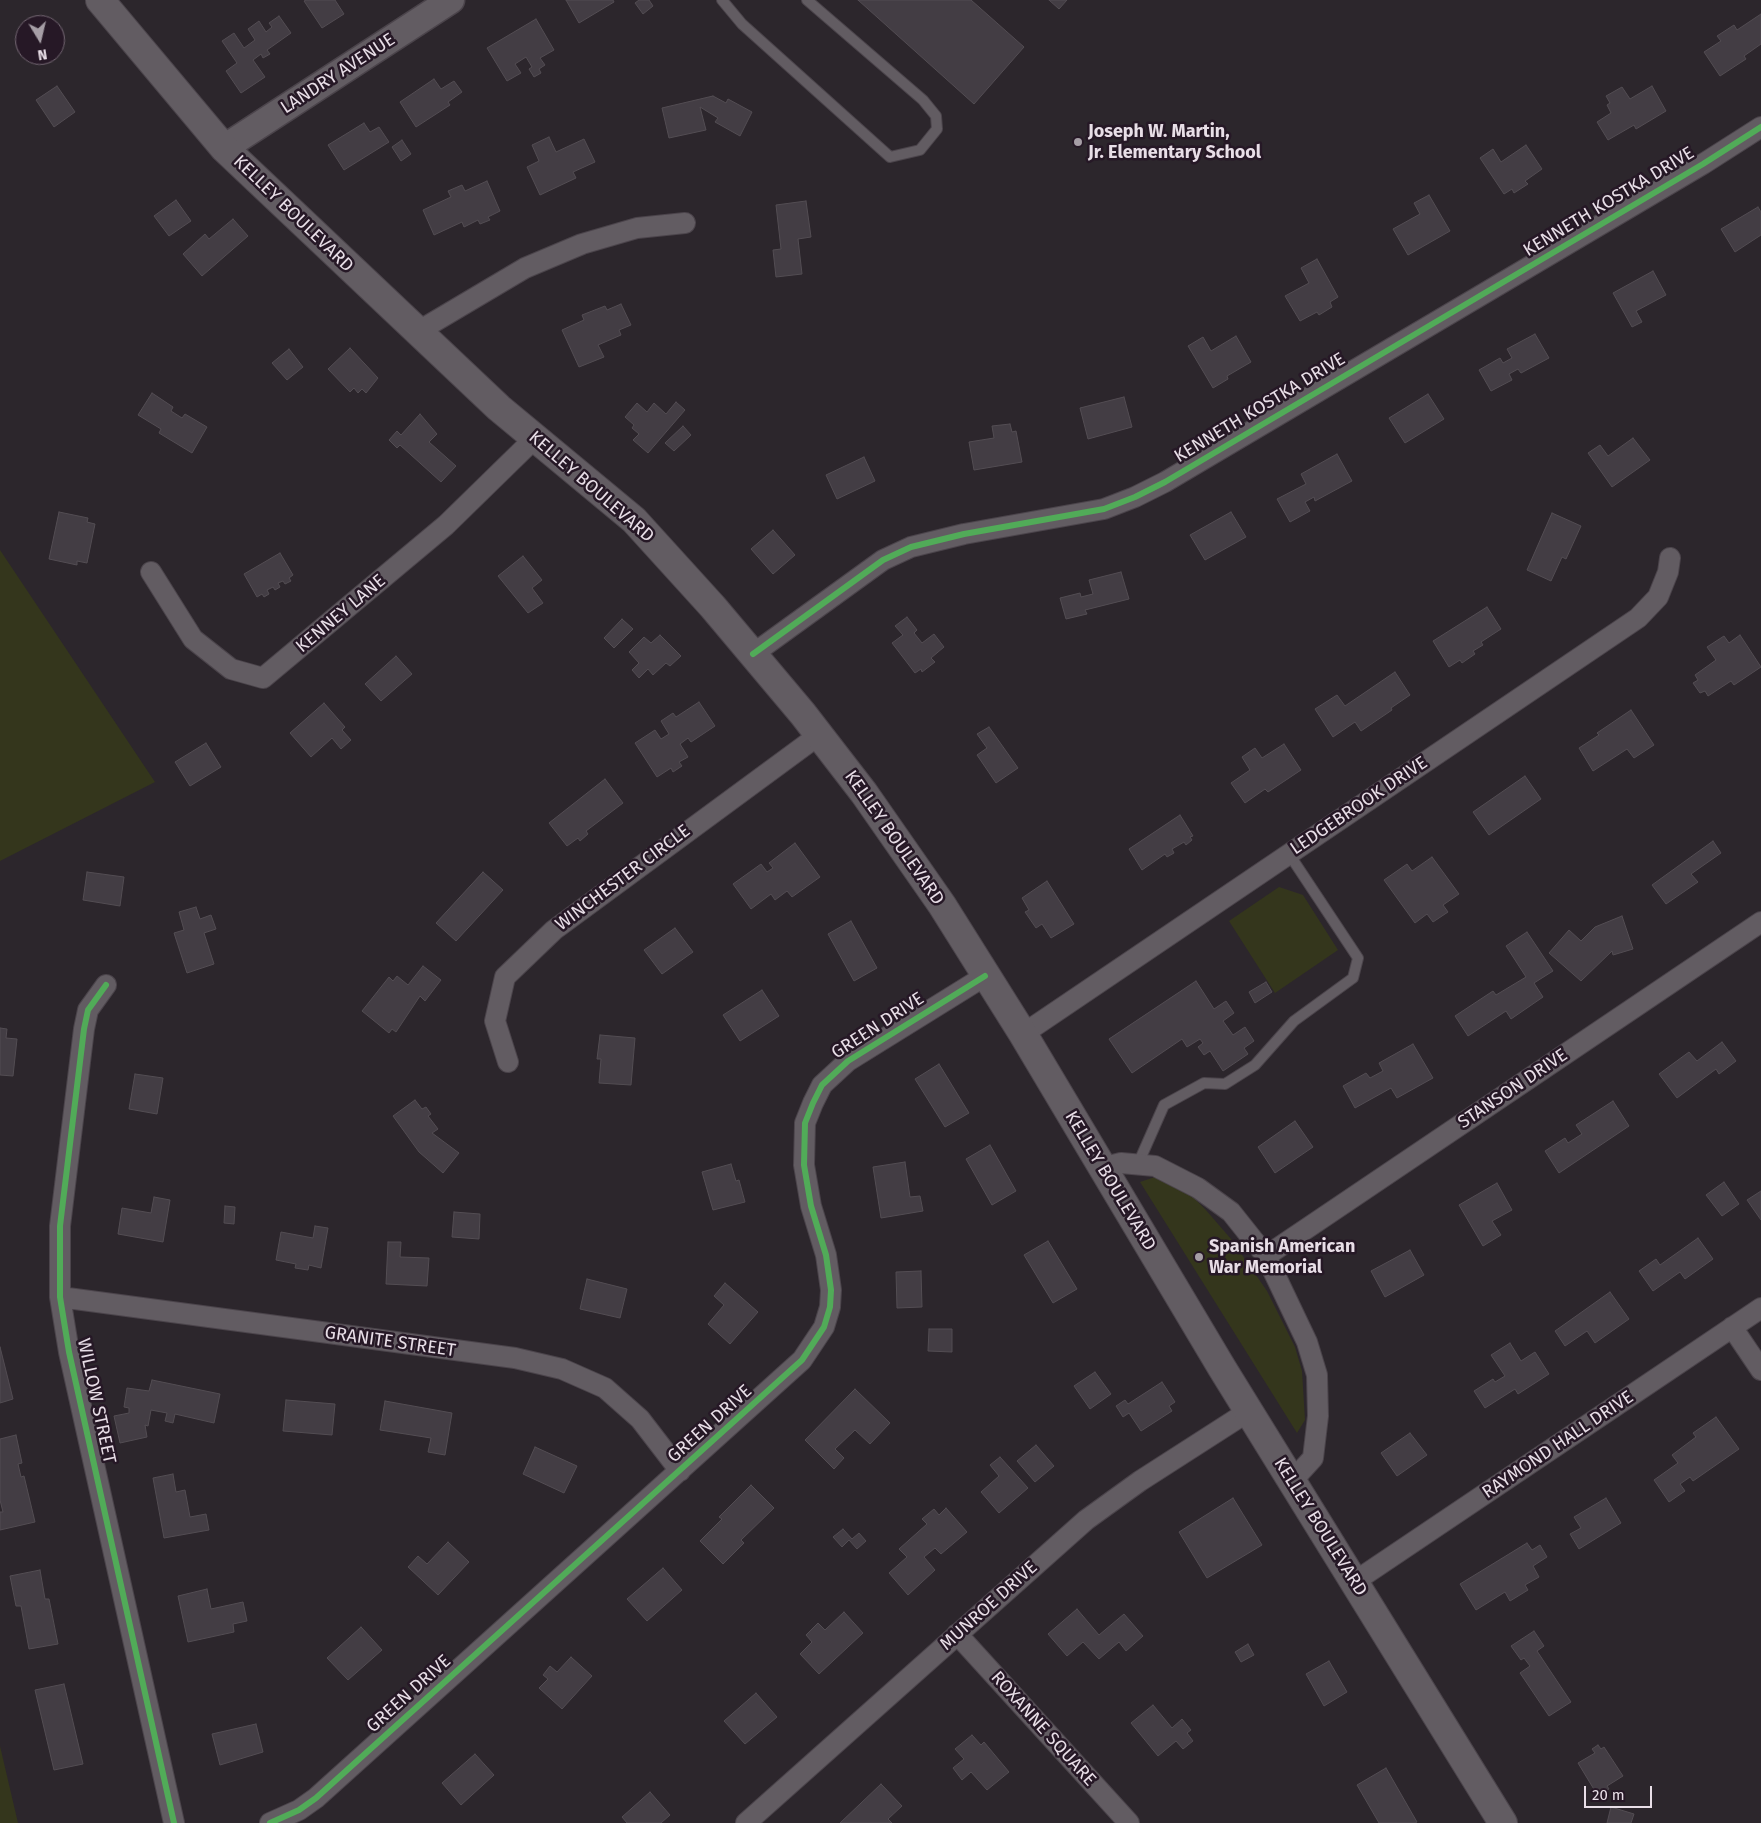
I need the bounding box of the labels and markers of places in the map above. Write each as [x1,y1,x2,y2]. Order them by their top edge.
place label: Joseph W. Martin, Jr. Elementary School [1088,121,1261,163]
marker: Joseph W. Martin, Jr. Elementary School [1072,136,1084,148]
place label: Spanish American War Memorial [1209,1236,1355,1278]
marker: Spanish American War Memorial [1193,1251,1205,1263]

